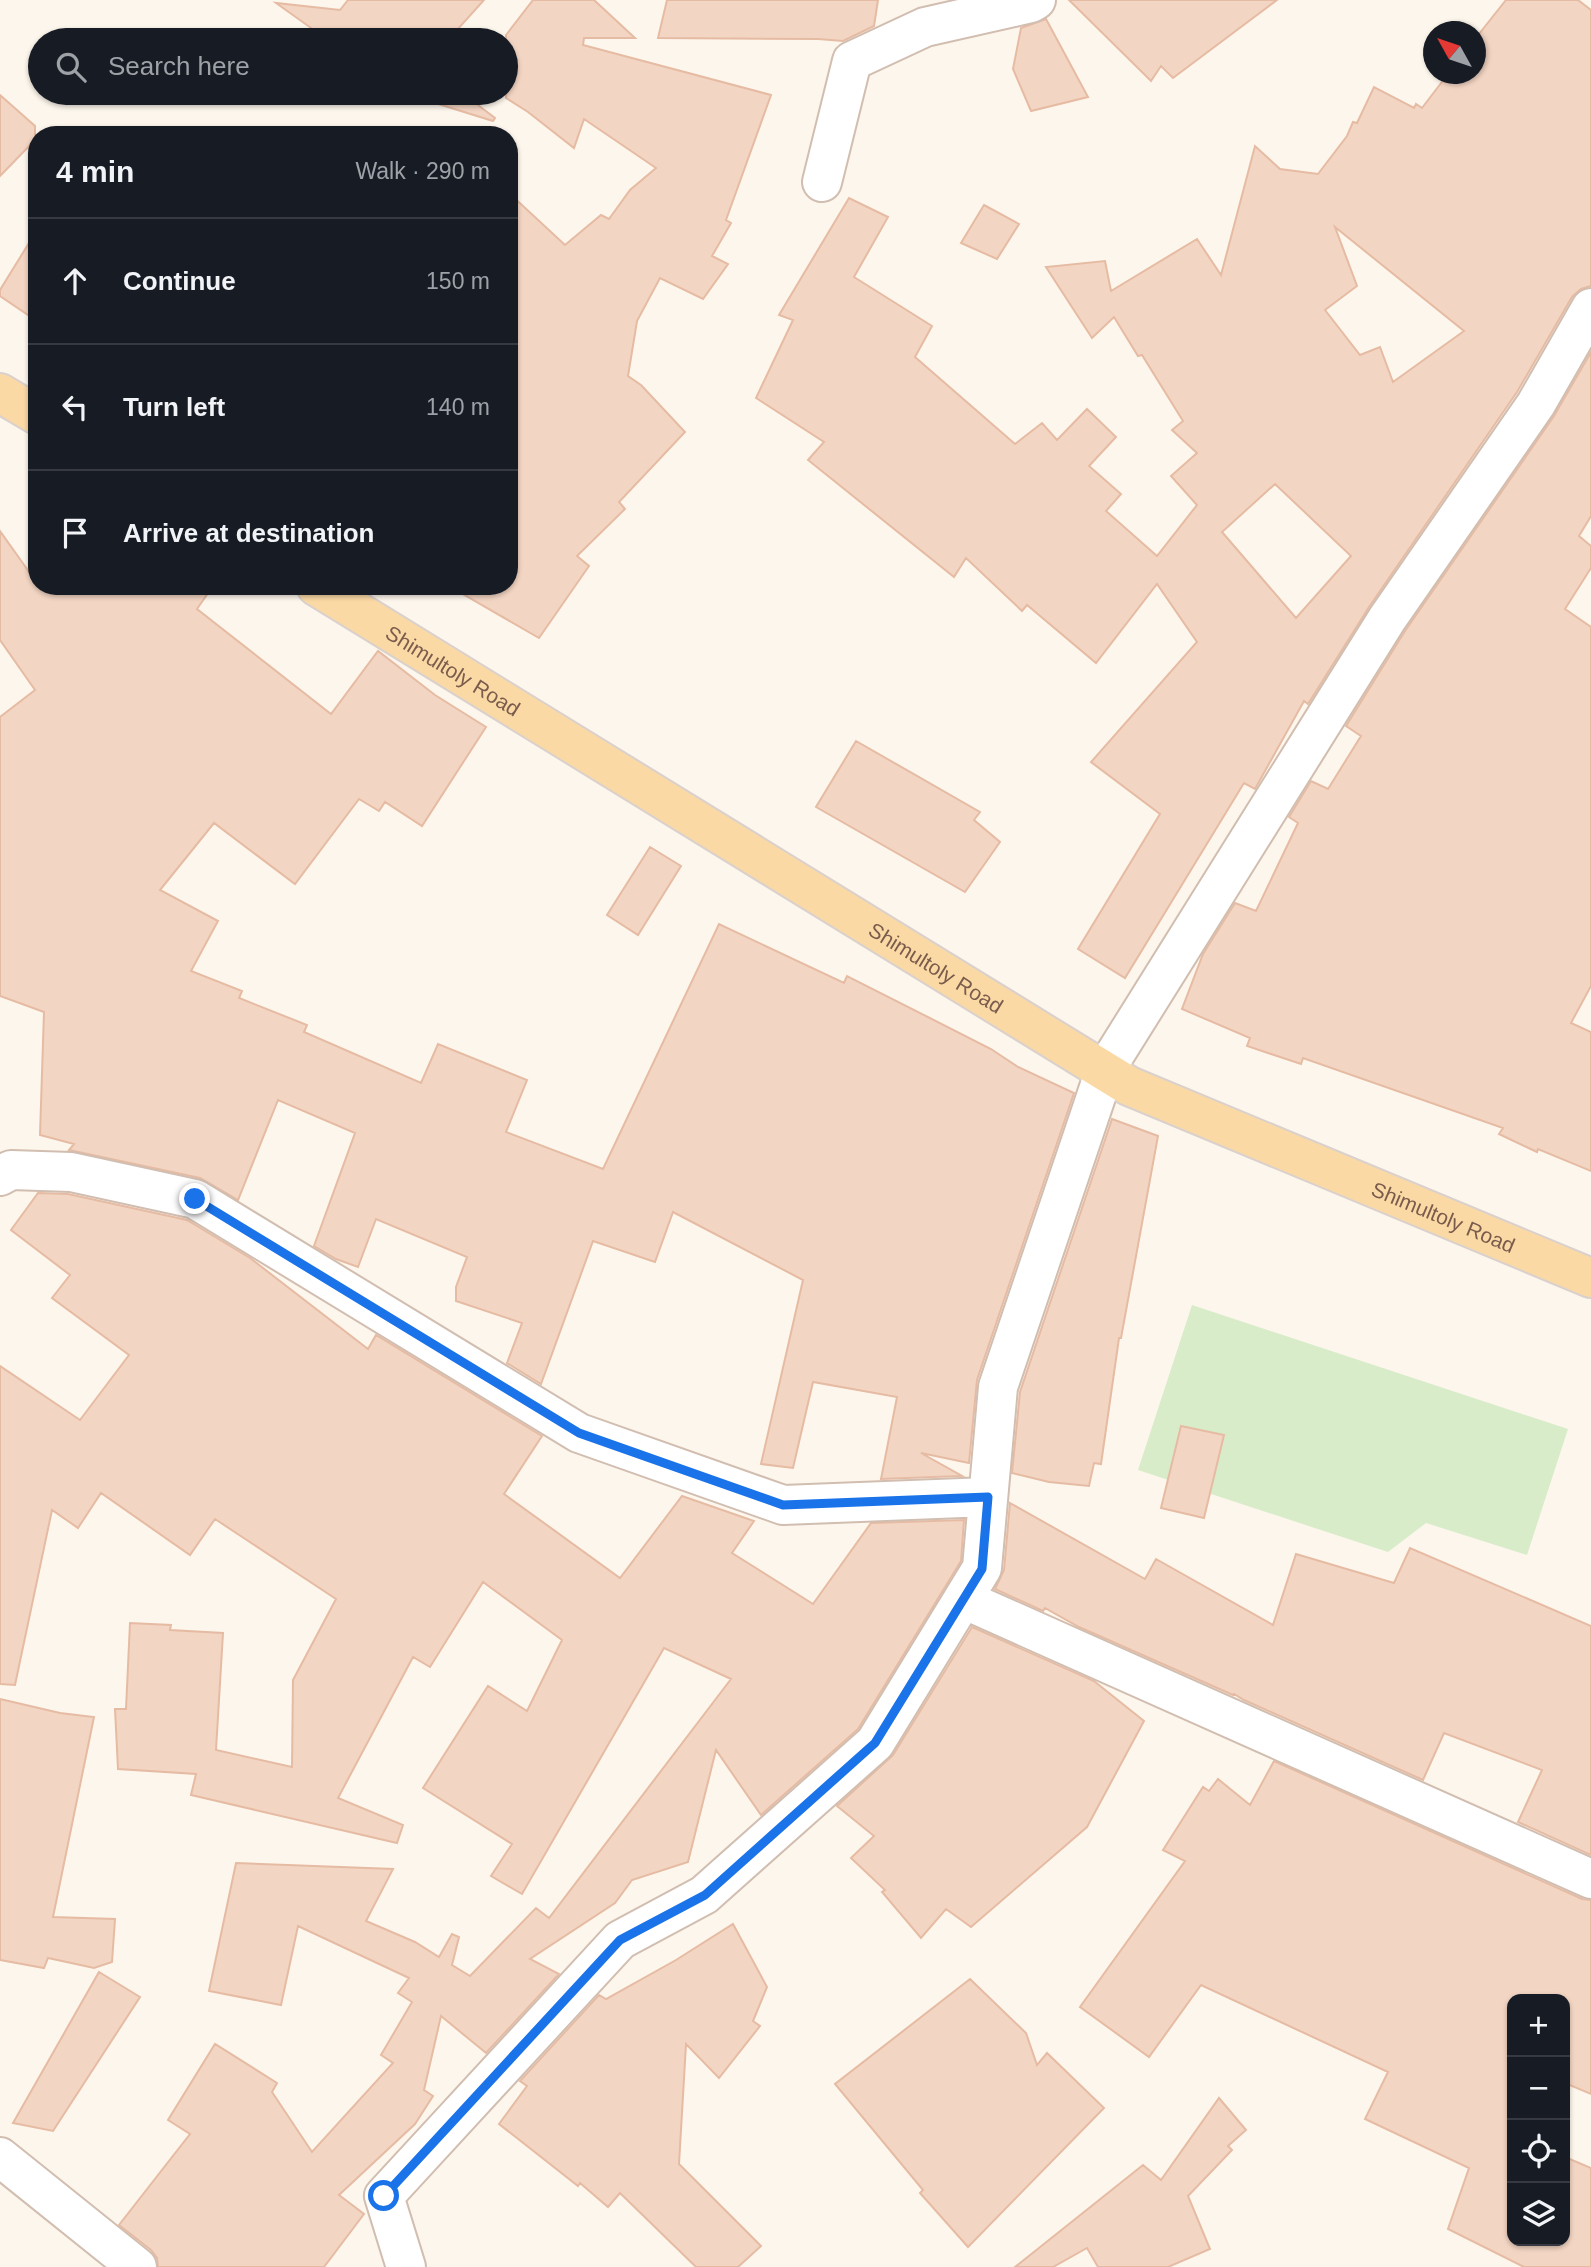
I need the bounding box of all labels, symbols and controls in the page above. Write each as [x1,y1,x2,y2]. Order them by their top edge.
north arrow [1423,21,1486,84]
search box [28,28,518,105]
icon: search [52,48,90,86]
text: Search here [108,51,250,81]
text: 4 min [56,155,134,188]
text: Walk · 290 m [355,158,490,184]
icon: ahead [56,262,94,300]
text: Continue [123,266,236,296]
text: 150 m [426,268,490,294]
icon: left [56,388,94,426]
text: Turn left [123,392,225,422]
text: 140 m [426,394,490,420]
icon: arrive [56,514,94,552]
text: Arrive at destination [123,518,374,548]
street label: Shimultoly Road [382,620,524,720]
street label: Shimultoly Road [865,917,1007,1017]
street label: Shimultoly Road [1368,1177,1519,1257]
route end [179,1183,210,1214]
map controls [1507,1994,1570,2246]
button: + [1507,1994,1570,2057]
button: − [1507,2057,1570,2120]
button: locate [1507,2120,1570,2183]
route start [368,2180,399,2211]
button: layers [1507,2183,1570,2246]

